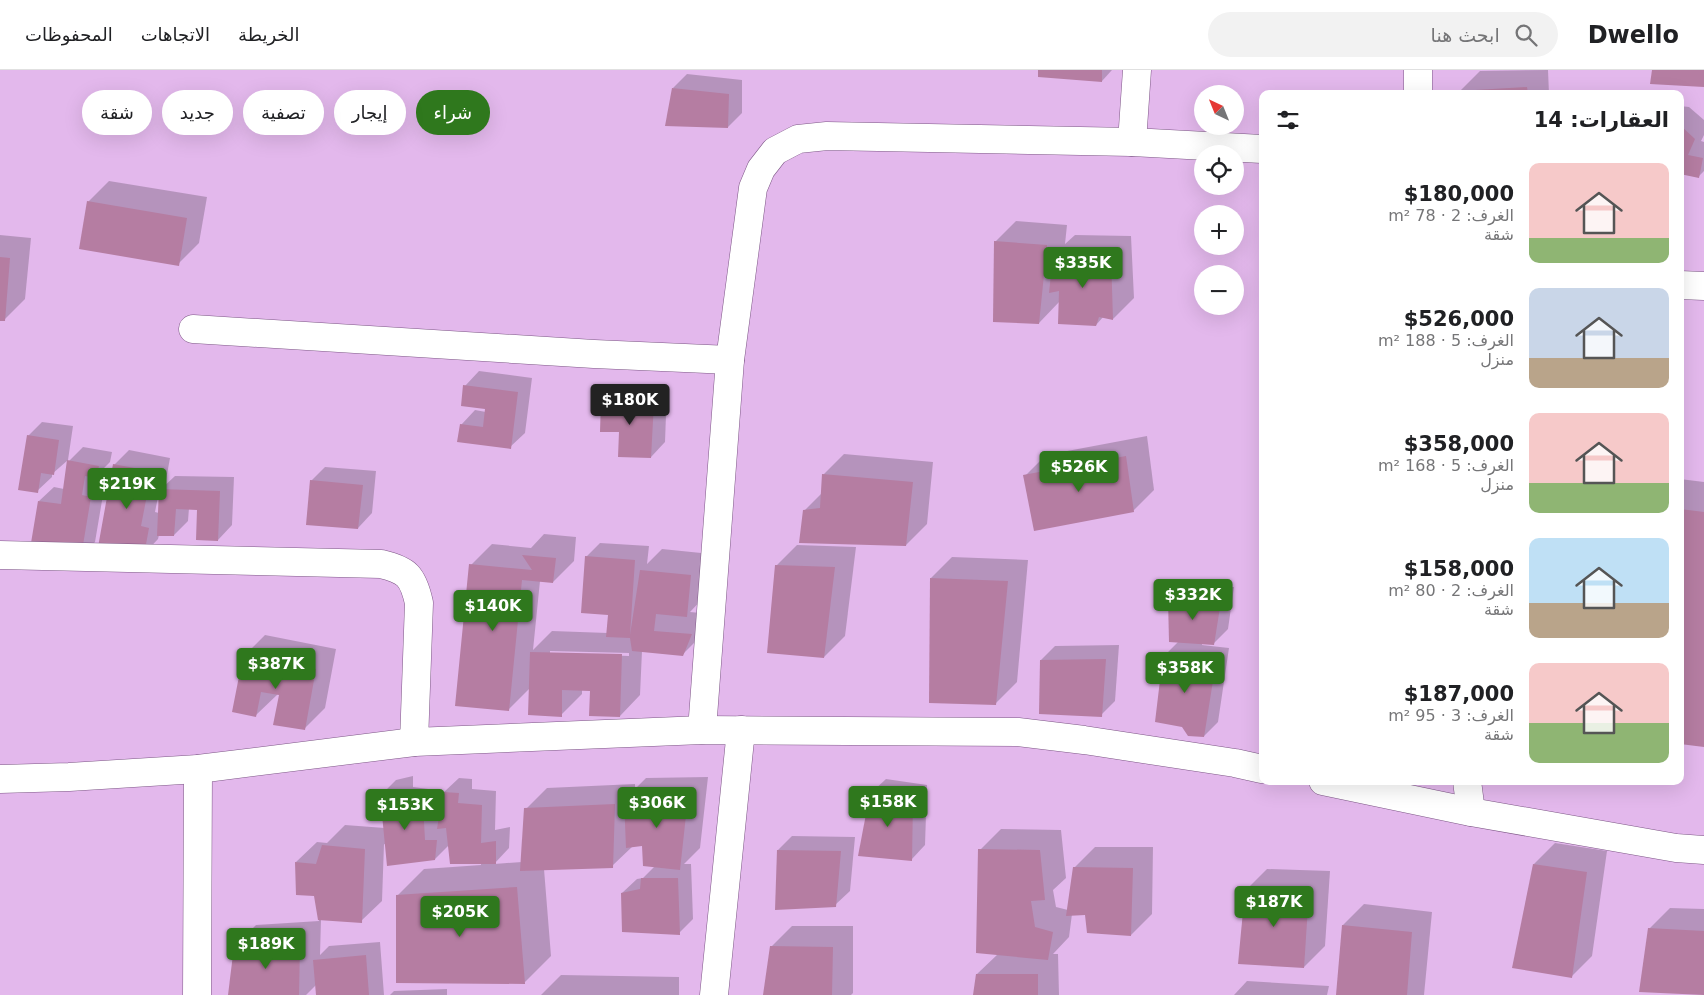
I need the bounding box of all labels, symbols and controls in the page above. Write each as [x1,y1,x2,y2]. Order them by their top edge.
search box [1208,12,1558,57]
icon: search [1512,21,1540,49]
text: Dwello [1588,21,1679,49]
text: المحفوظات [25,24,113,45]
text: الاتجاهات [141,24,210,45]
text: الخريطة [238,24,299,45]
text: ابحث هنا [1431,24,1500,46]
north arrow [1194,85,1244,135]
map controls [1194,85,1244,315]
chip: شقة [82,90,152,135]
chip: جديد [162,90,233,135]
chip: تصفية [243,90,324,135]
chip: إيجار [334,90,406,135]
chip: شراء [416,90,490,135]
icon: filters [1274,106,1302,134]
text: العقارات: 14 [1534,108,1669,132]
button: locate [1194,145,1244,195]
text: $180,000 [1404,182,1514,206]
icon: home [1569,183,1629,243]
button: + [1194,205,1244,255]
text: الغرف: 2 · 78 m² [1388,206,1514,225]
text: شقة [1484,225,1514,244]
pin: $335K [1048,246,1118,289]
text: $335K [1055,253,1111,272]
button: − [1194,265,1244,315]
text: $526,000 [1404,307,1514,331]
icon: home [1569,308,1629,368]
text: الغرف: 5 · 188 m² [1378,331,1514,350]
text: منزل [1480,350,1514,369]
pin: $180K [595,384,665,426]
text: $180K [602,390,658,409]
text: $358,000 [1404,432,1514,456]
icon: home [1569,433,1629,493]
pin: $526K [1044,450,1114,493]
text: الغرف: 5 · 168 m² [1378,456,1514,475]
text: $526K [1051,457,1107,476]
pin: $219K [92,468,162,510]
text: $219K [99,474,155,493]
text: منزل [1480,475,1514,494]
text: $158,000 [1404,557,1514,581]
icon: home [1569,558,1629,618]
pin: $332K [1158,578,1228,621]
text: الغرف: 2 · 80 m² [1388,581,1514,600]
text: $332K [1165,585,1221,604]
pin: $140K [458,590,528,632]
text: $140K [465,596,521,615]
text: شقة [1484,600,1514,619]
pin: $387K [241,648,311,690]
pin: $358K [1150,652,1220,694]
text: $387K [248,654,304,673]
text: $358K [1157,658,1213,677]
text: $187,000 [1404,682,1514,706]
icon: home [1569,683,1629,743]
text: الغرف: 3 · 95 m² [1388,706,1514,725]
text: شقة [1484,725,1514,744]
pin: $306K [622,786,692,829]
pin: $158K [853,786,923,828]
pin: $153K [370,788,440,831]
text: $158K [860,792,916,811]
text: $306K [629,793,685,812]
text: $153K [377,795,433,814]
pin: $187K [1239,886,1309,928]
text: $187K [1246,892,1302,911]
pin: $205K [425,896,495,938]
text: $205K [432,902,488,921]
pin: $189K [231,928,301,970]
text: $189K [238,934,294,953]

